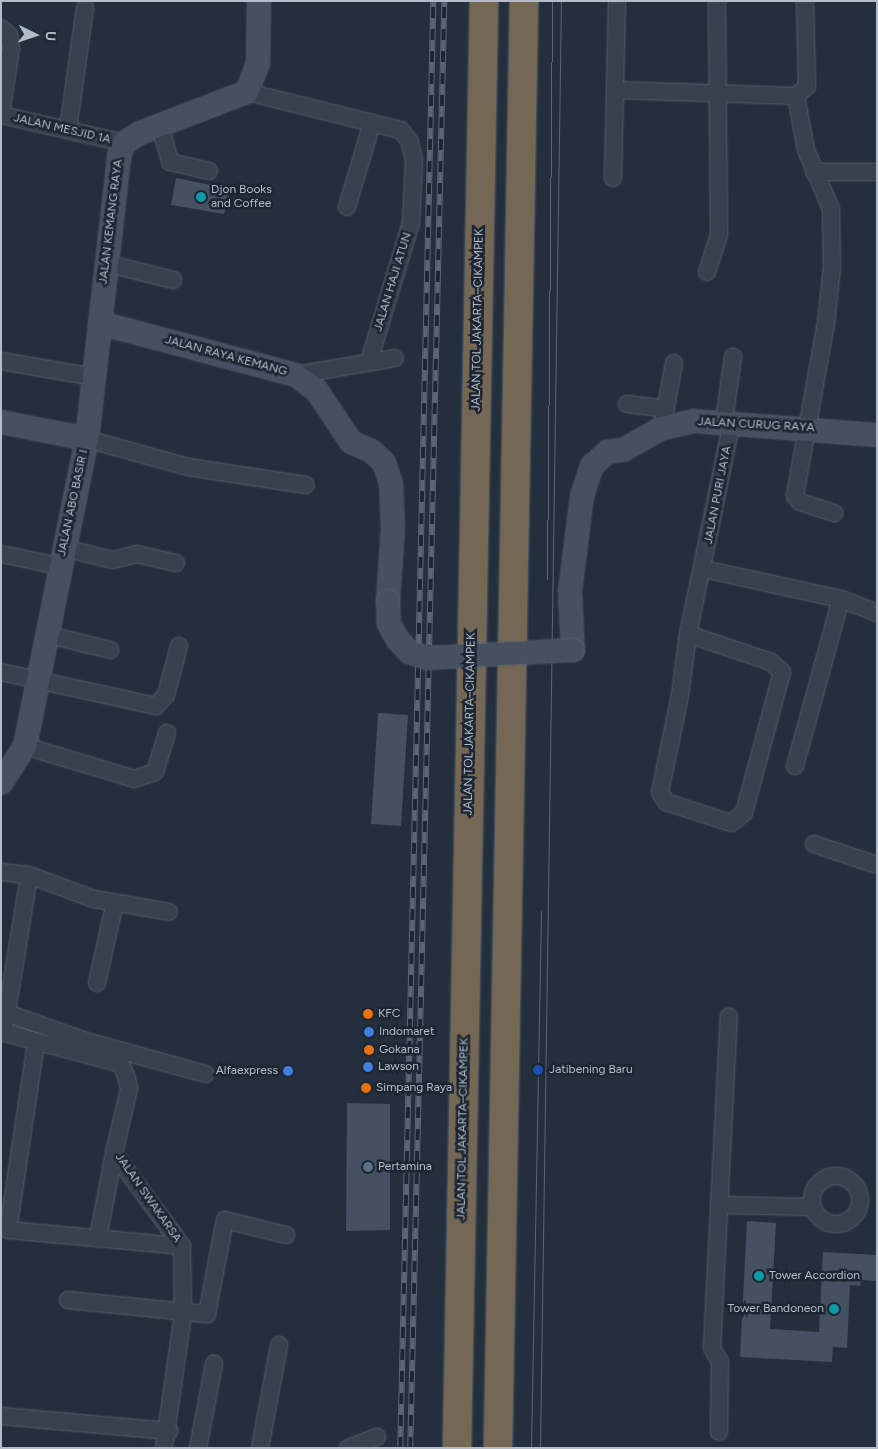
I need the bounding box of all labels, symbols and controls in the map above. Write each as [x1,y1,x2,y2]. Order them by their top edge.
north arrow [10,10,60,60]
text: U [42,31,59,42]
street label: JALAN MESJID 1A [12,111,112,147]
street label: JALAN KEMANG RAYA [96,159,126,285]
place label: Djon Books and Coffee [211,183,272,211]
marker: Djon Books and Coffee [195,191,207,203]
street label: JALAN TOL JAKARTA–CIKAMPEK [469,229,487,411]
street label: JALAN HAJI ATUN [371,231,415,333]
street label: JALAN RAYA KEMANG [163,333,289,379]
street label: JALAN CURUG RAYA [697,415,815,435]
street label: JALAN PURI JAYA [701,445,735,545]
street label: JALAN ABO BASIR I [55,448,91,558]
street label: JALAN TOL JAKARTA–CIKAMPEK [461,633,479,815]
place label: KFC [378,1007,400,1021]
marker: KFC [362,1008,374,1020]
place label: Indomaret [379,1025,434,1039]
marker: Indomaret [363,1026,375,1038]
street label: JALAN TOL JAKARTA–CIKAMPEK [454,1038,472,1220]
place label: Gokana [379,1043,420,1057]
marker: Gokana [363,1044,375,1056]
place label: Lawson [378,1060,419,1074]
marker: Lawson [362,1061,374,1073]
marker: Jatibening Baru [531,1063,545,1077]
place label: Jatibening Baru [549,1063,633,1077]
place label: Alfaexpress [216,1064,278,1078]
marker: Alfaexpress [282,1065,294,1077]
place label: Simpang Raya [376,1081,452,1095]
marker: Simpang Raya [360,1082,372,1094]
street label: JALAN SWAKARSA [112,1150,184,1246]
place label: Pertamina [378,1160,432,1174]
marker: Pertamina [362,1161,374,1173]
place label: Tower Accordion [769,1269,860,1283]
marker: Tower Accordion [753,1270,765,1282]
place label: Tower Bandoneon [727,1302,824,1316]
marker: Tower Bandoneon [828,1303,840,1315]

